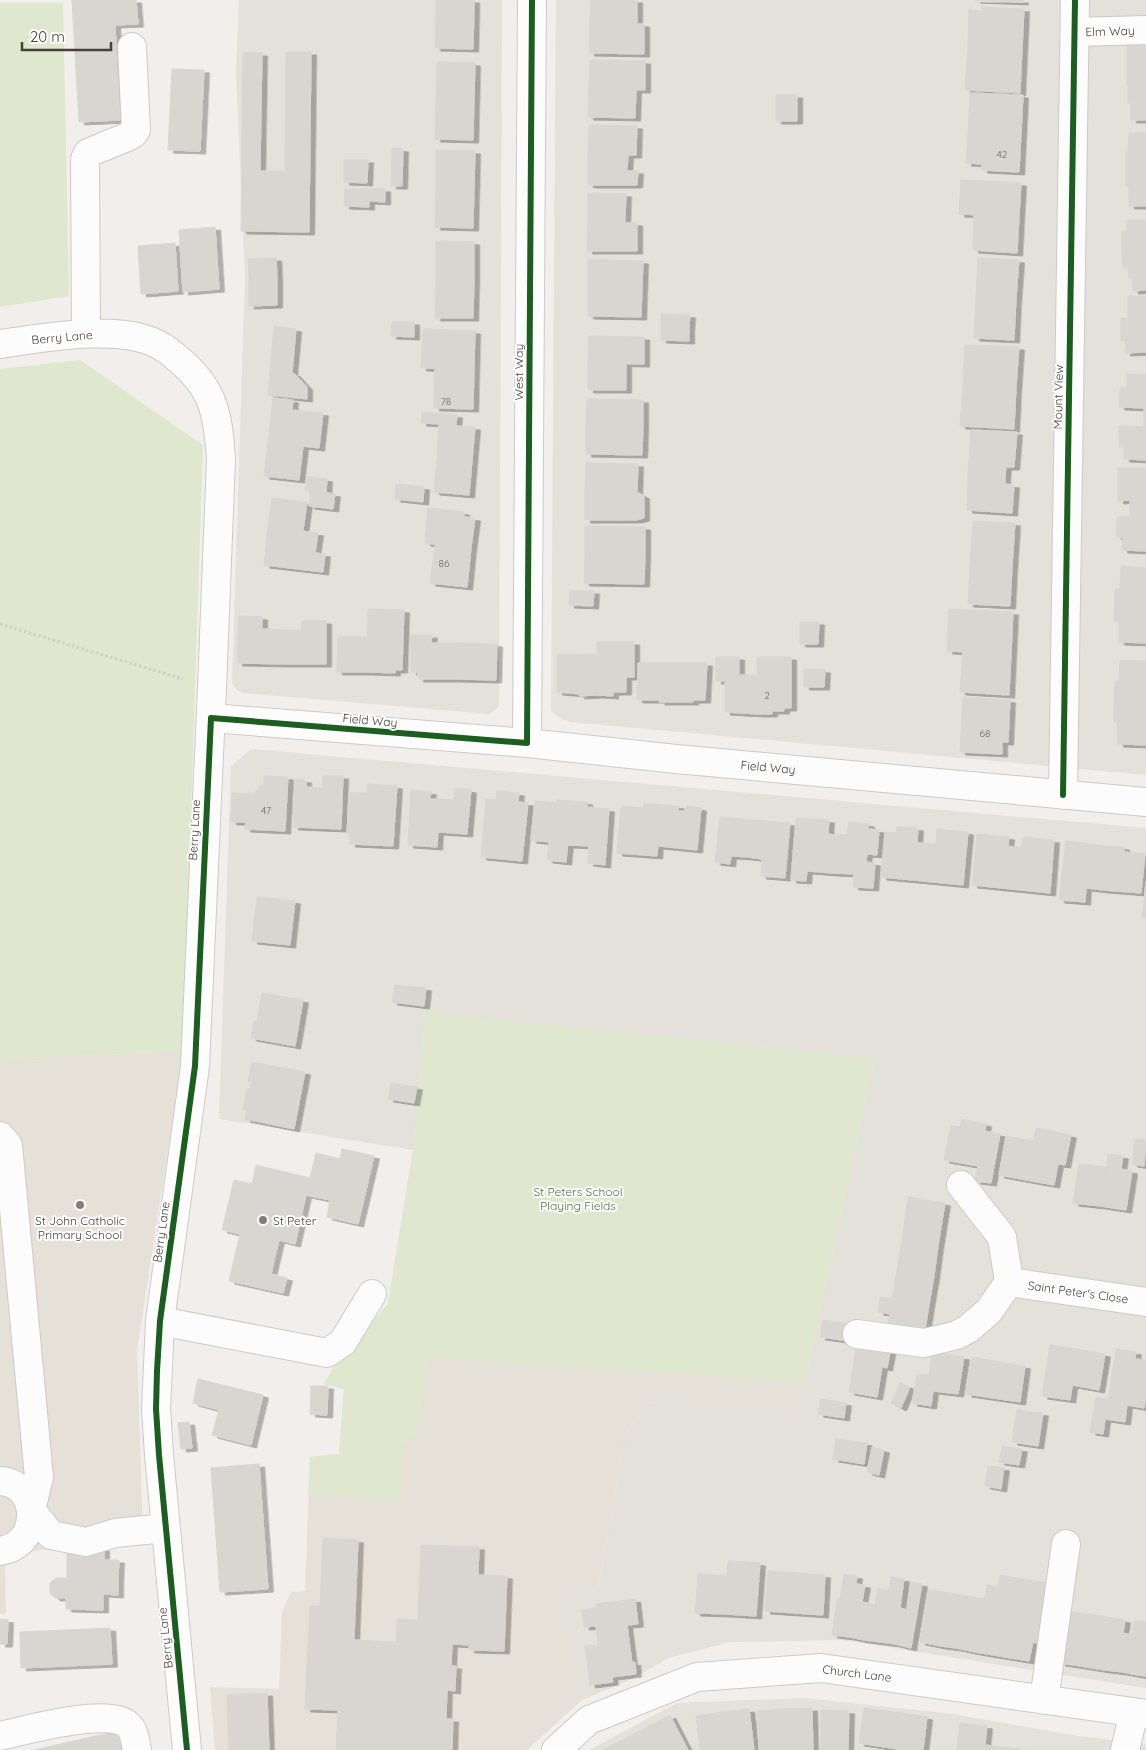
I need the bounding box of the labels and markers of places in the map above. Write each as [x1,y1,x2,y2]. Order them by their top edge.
marker: St John Catholic Primary School [74,1199,86,1211]
place label: St John Catholic Primary School [35,1213,125,1242]
place label: St Peter [273,1213,317,1228]
marker: St Peter [257,1214,269,1226]

